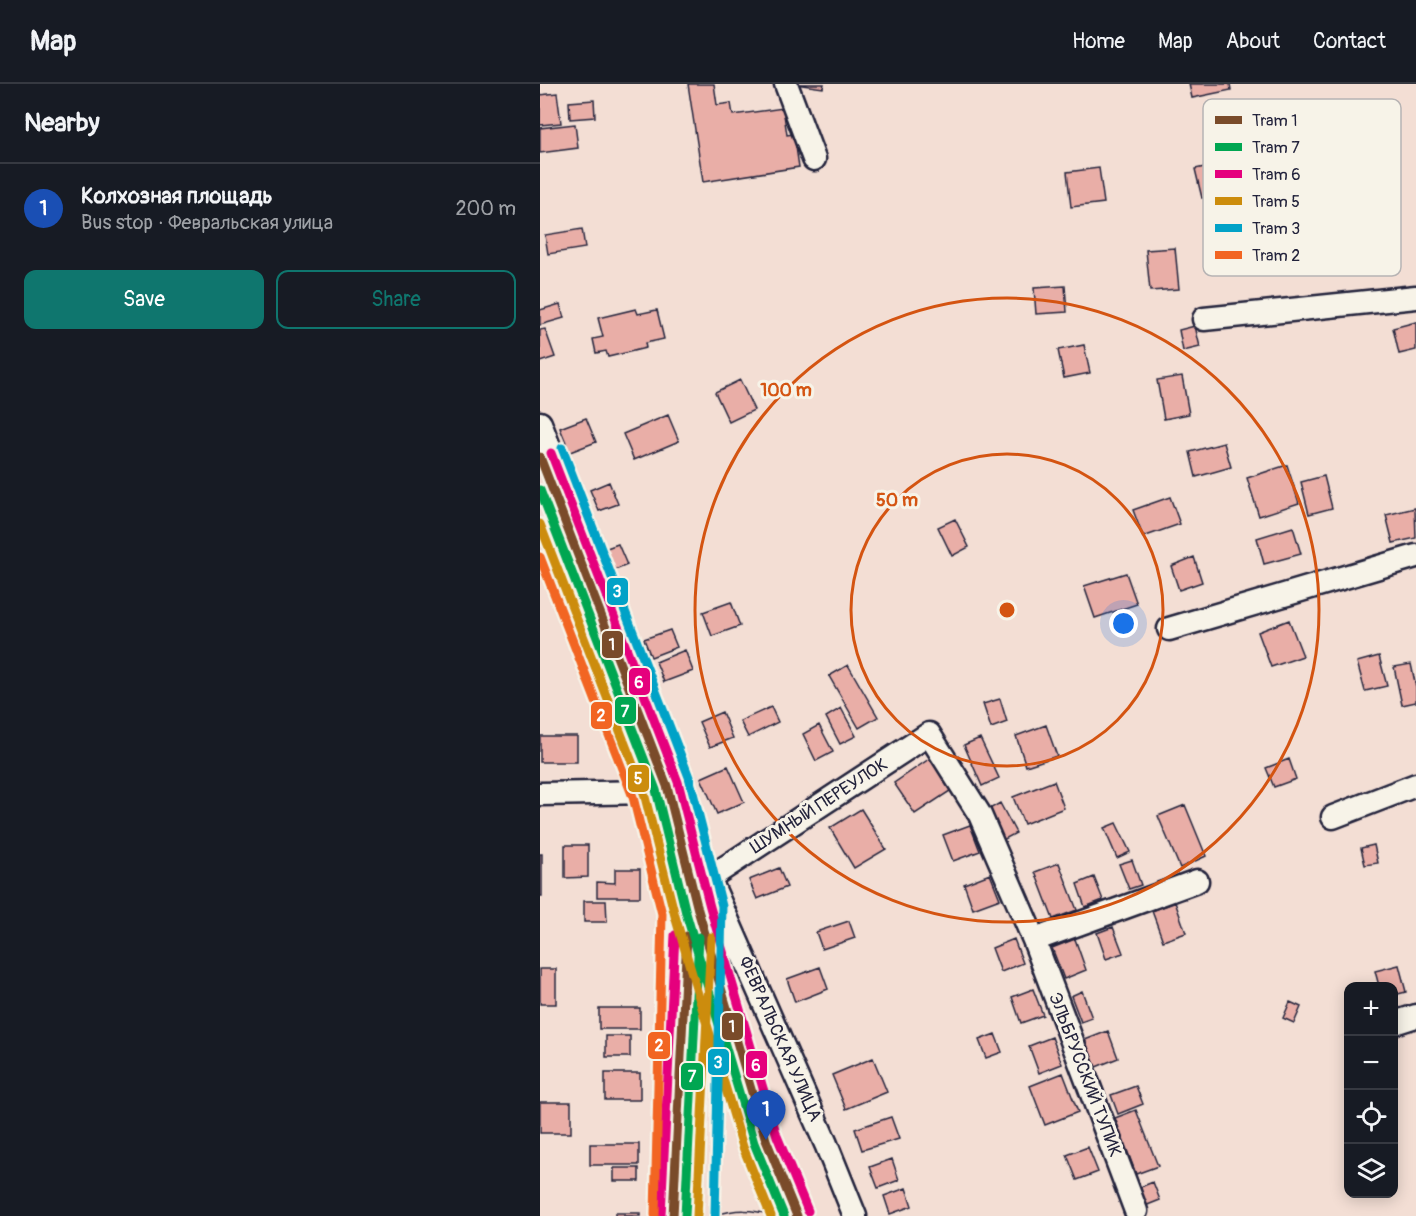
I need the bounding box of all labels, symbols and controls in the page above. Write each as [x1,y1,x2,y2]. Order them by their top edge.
text: Map [30,24,76,59]
text: Home [1072,28,1125,55]
text: Map [1158,28,1193,55]
text: About [1226,28,1280,55]
text: Contact [1313,28,1386,55]
legend [1203,99,1401,276]
text: Nearby [24,107,100,139]
text: Tram 1 [1252,111,1298,131]
text: Tram 7 [1252,138,1300,158]
text: Tram 6 [1252,165,1301,185]
text: Колхозная площадь [81,182,273,210]
text: Tram 5 [1252,192,1300,212]
text: 1 [40,196,47,221]
text: 200 m [455,196,516,221]
text: Bus stop · Февральская улица [81,210,333,235]
text: Tram 3 [1252,219,1300,239]
text: Tram 2 [1252,246,1300,266]
button: Save [24,270,264,329]
button: Share [276,270,516,329]
text: 100 m [760,379,812,402]
text: 50 m [876,489,918,512]
line badge: 3 [606,577,629,606]
text: 3 [613,582,622,602]
centre of rings [997,600,1017,620]
your location [1109,609,1138,638]
line badge: 1 [601,630,624,659]
text: 1 [609,635,615,655]
line badge: 6 [628,667,651,696]
text: 6 [634,673,644,693]
line badge: 7 [614,696,637,725]
line badge: 2 [590,701,613,730]
text: 7 [621,702,630,722]
text: 2 [597,706,606,726]
street label: ШУМНЫЙ ПЕРЕУЛОК [746,753,892,859]
line badge: 5 [627,764,650,793]
text: 5 [634,769,643,789]
street label: ФЕВРАЛЬСКАЯ УЛИЦА [733,953,827,1125]
map controls [1344,982,1398,1198]
button: + [1344,982,1398,1036]
street label: ЭЛЬБРУССКИЙ ТУПИК [1043,990,1127,1160]
line badge: 1 [721,1012,744,1041]
text: 1 [729,1017,735,1037]
line badge: 2 [647,1031,671,1060]
text: 2 [655,1036,664,1056]
button: − [1344,1036,1398,1090]
line badge: 3 [707,1048,730,1076]
line badge: 6 [745,1050,768,1079]
text: 3 [714,1053,723,1073]
text: 6 [751,1056,761,1076]
line badge: 7 [680,1062,704,1091]
text: 7 [688,1067,697,1087]
pin: 1 [746,1090,786,1140]
button: locate [1344,1090,1398,1144]
button: layers [1344,1144,1398,1198]

